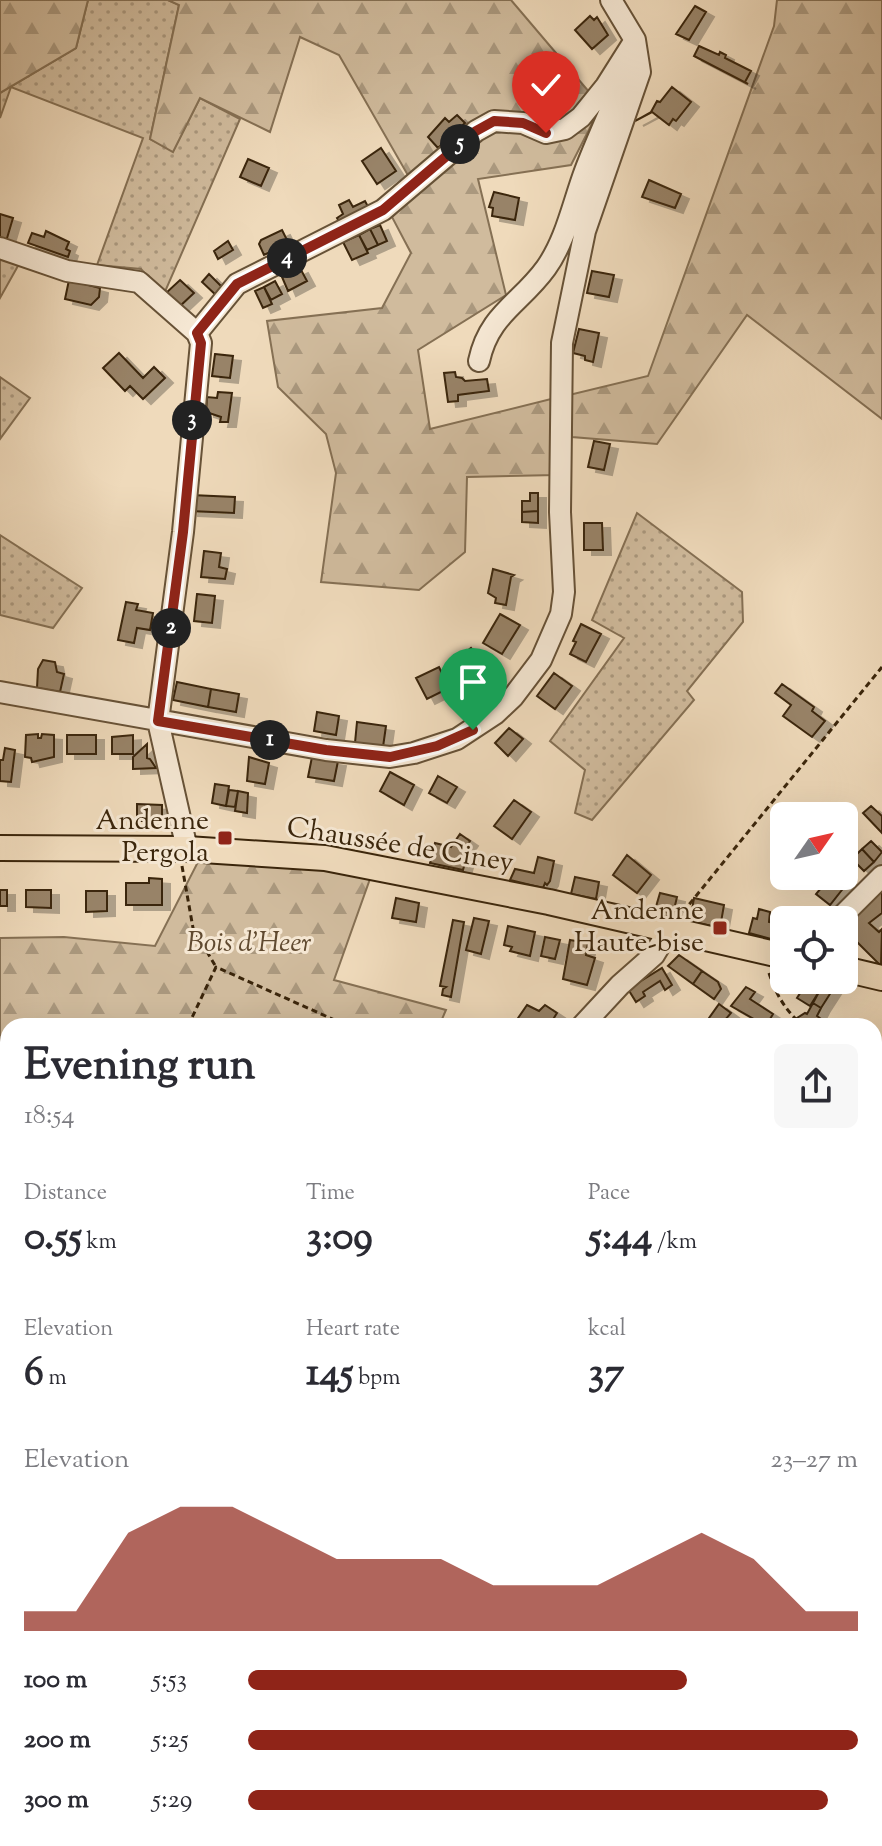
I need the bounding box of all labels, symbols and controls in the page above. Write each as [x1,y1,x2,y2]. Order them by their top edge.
pin [512,51,580,133]
icon: check [524,63,568,107]
pin: 5 [440,124,480,164]
text: 5 [456,128,464,160]
pin: 4 [267,238,307,278]
text: 4 [281,242,293,274]
pin: 3 [172,400,212,440]
text: 3 [188,404,196,436]
pin: 2 [151,608,191,648]
text: 2 [166,612,176,644]
pin [439,648,507,730]
icon: arrive [451,660,495,704]
pin: 1 [250,720,290,760]
text: 1 [266,724,274,756]
place label: Andenne Pergola [96,802,209,874]
north arrow [770,802,858,890]
map controls [770,802,858,994]
street label: Chaussée de Ciney [284,808,516,884]
marker: Andenne Pergola [216,829,234,847]
place label: Andenne Haute-bise [574,892,704,964]
button: locate [770,906,858,994]
marker: Andenne Haute-bise [711,919,729,937]
park label: Bois d'Heer [187,924,311,964]
text: Evening run [24,1036,256,1099]
button: share [774,1044,858,1128]
text: 18:54 [24,1098,75,1135]
text: Distance [24,1178,107,1210]
text: Time [306,1178,355,1210]
text: Pace [588,1178,630,1210]
text: 0.55 [24,1210,82,1267]
text: 3:09 [306,1210,373,1267]
text: 5:44 [588,1210,652,1267]
text: km [82,1227,117,1259]
text: /km [652,1227,697,1259]
text: Elevation [24,1314,113,1346]
text: Heart rate [306,1314,400,1346]
text: kcal [588,1314,626,1346]
text: 6 [24,1346,44,1403]
text: 145 [306,1346,353,1403]
text: 37 [588,1346,624,1403]
text: m [44,1363,67,1395]
text: bpm [353,1363,400,1395]
text: Elevation [24,1442,129,1479]
text: 23–27 m [771,1442,858,1479]
text: 100 m [24,1662,87,1699]
text: 5:53 [152,1662,187,1699]
text: 200 m [24,1722,91,1759]
text: 5:25 [152,1722,189,1759]
text: 300 m [24,1782,89,1819]
text: 5:29 [152,1782,192,1819]

